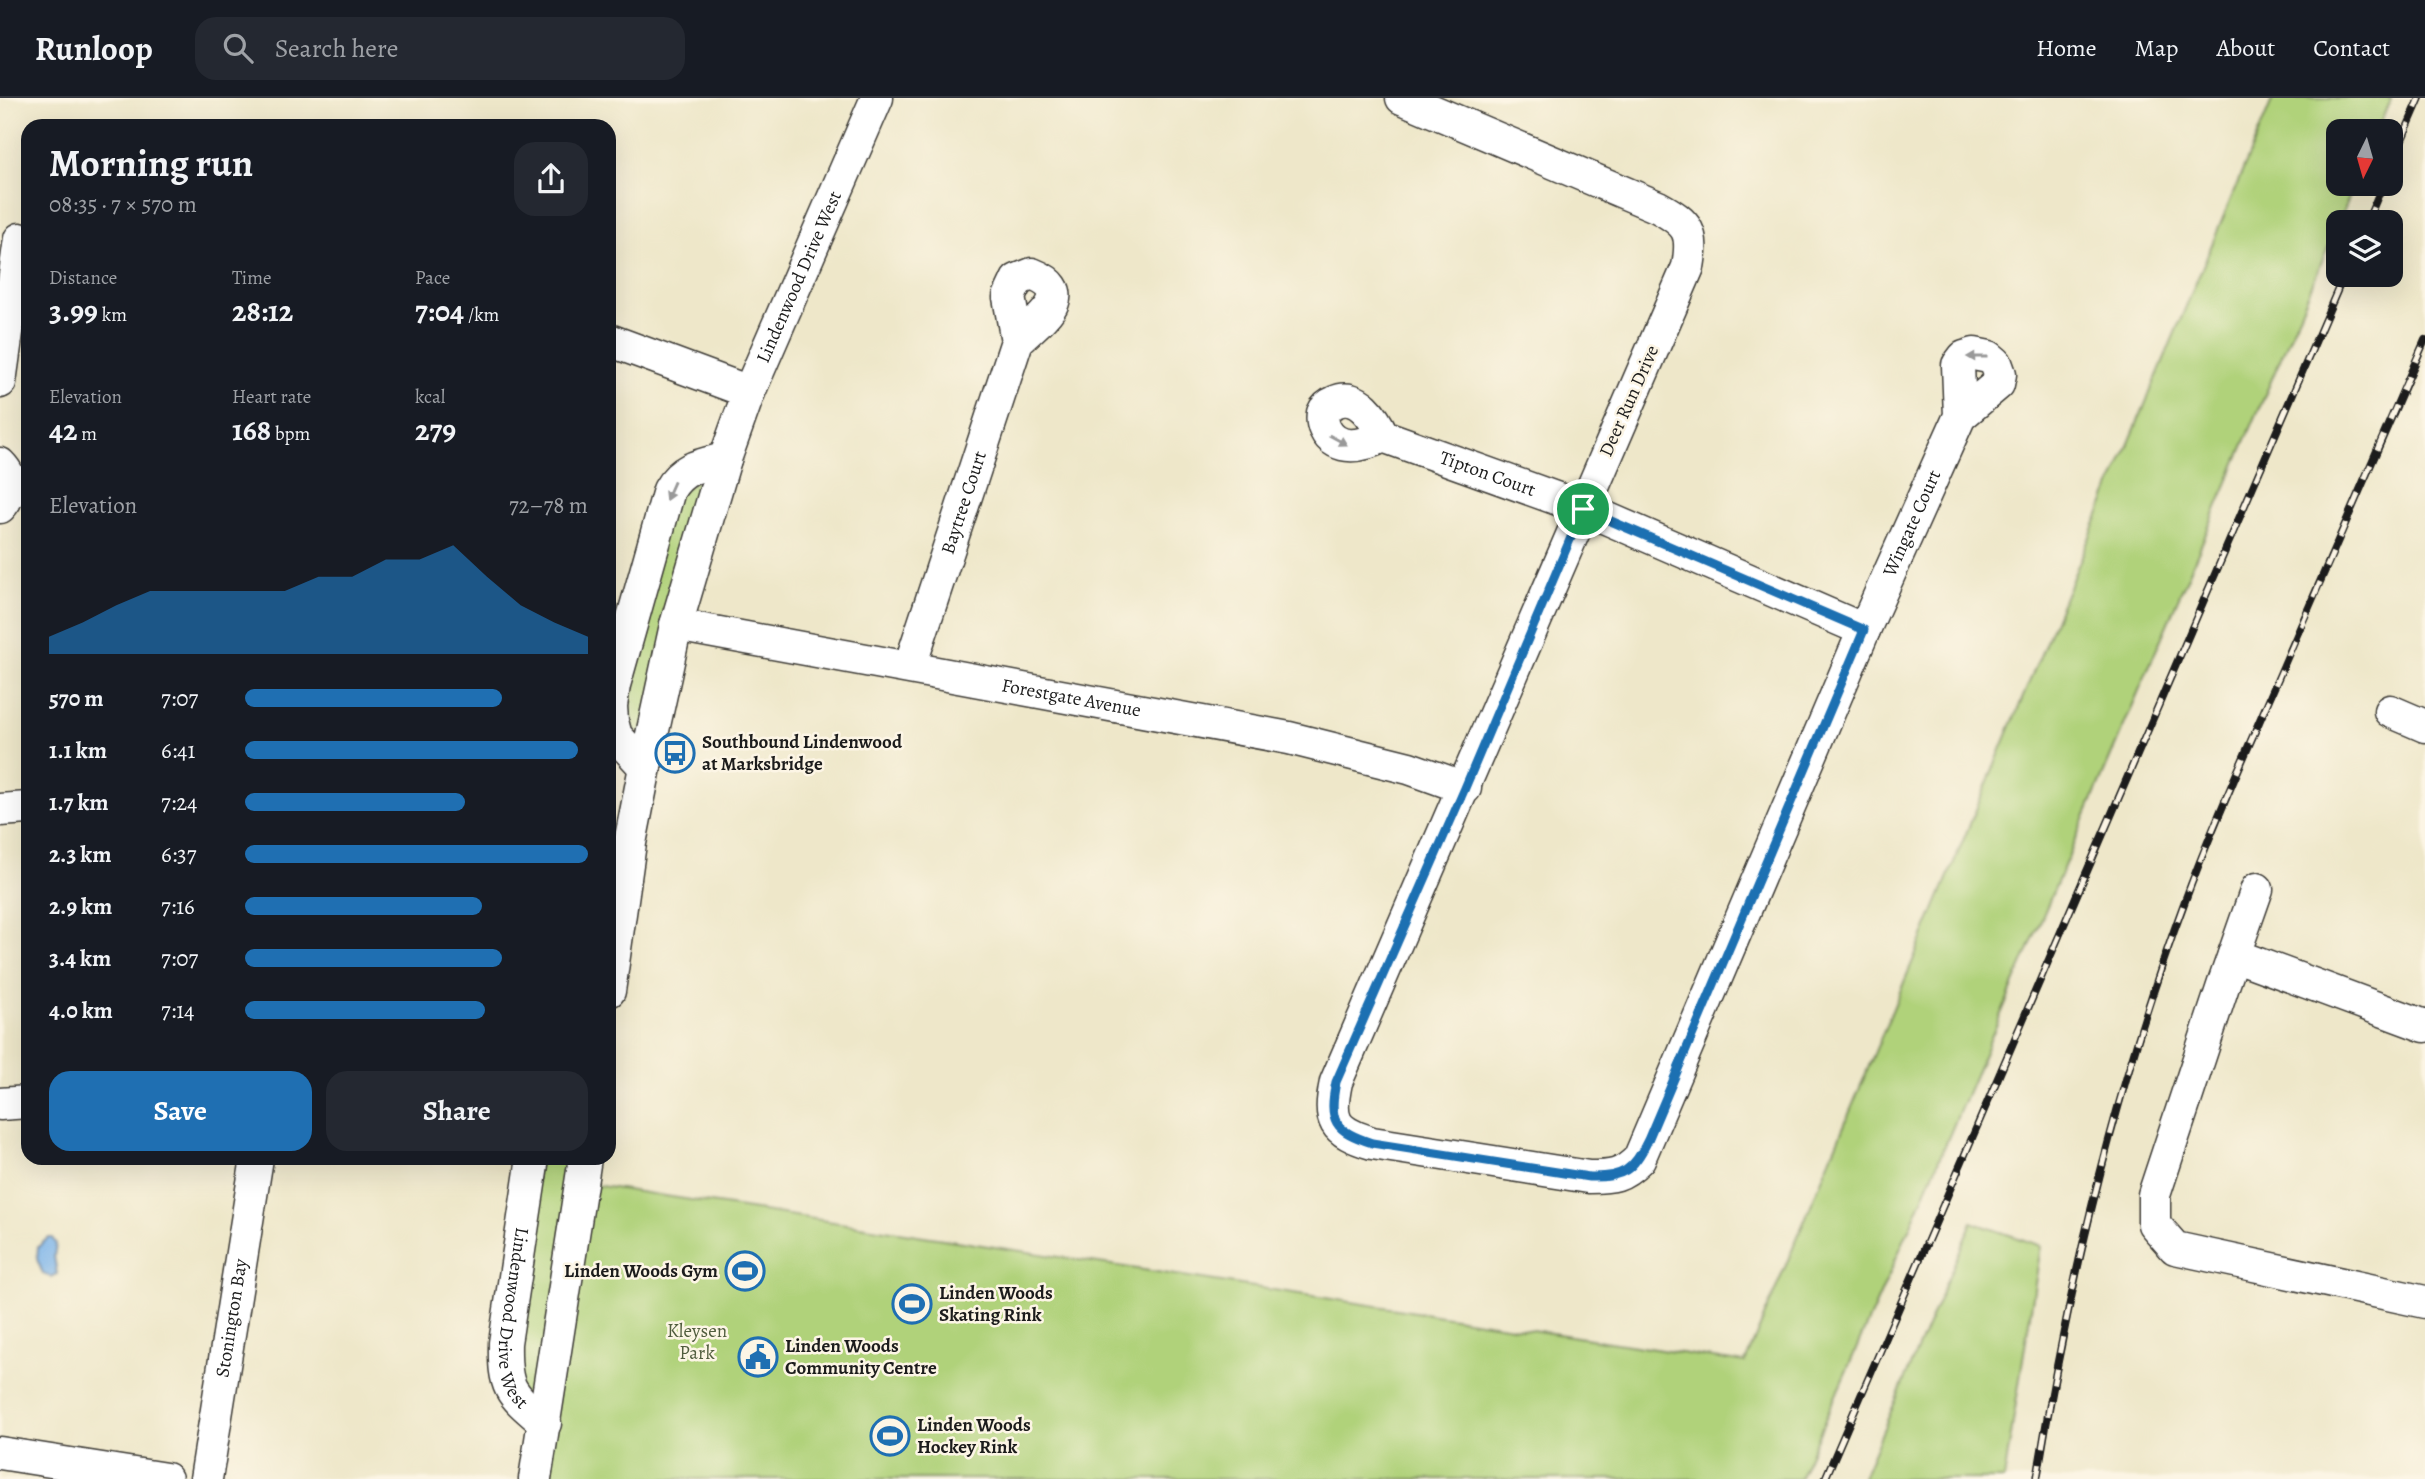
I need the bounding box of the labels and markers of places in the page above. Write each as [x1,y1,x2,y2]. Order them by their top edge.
pin [1553,479,1613,539]
place label: Southbound Lindenwood at Marksbridge [702,729,903,777]
bus stop icon: Southbound Lindenwood at Marksbridge [654,732,696,774]
sports icon: Linden Woods Gym [724,1250,766,1292]
place label: Linden Woods Gym [564,1258,718,1284]
place label: Linden Woods Skating Rink [939,1280,1053,1328]
sports icon: Linden Woods Skating Rink [891,1283,933,1325]
place label: Linden Woods Community Centre [785,1333,937,1381]
public building icon: Linden Woods Community Centre [737,1336,779,1378]
place label: Linden Woods Hockey Rink [917,1412,1031,1460]
sports icon: Linden Woods Hockey Rink [869,1415,911,1457]

